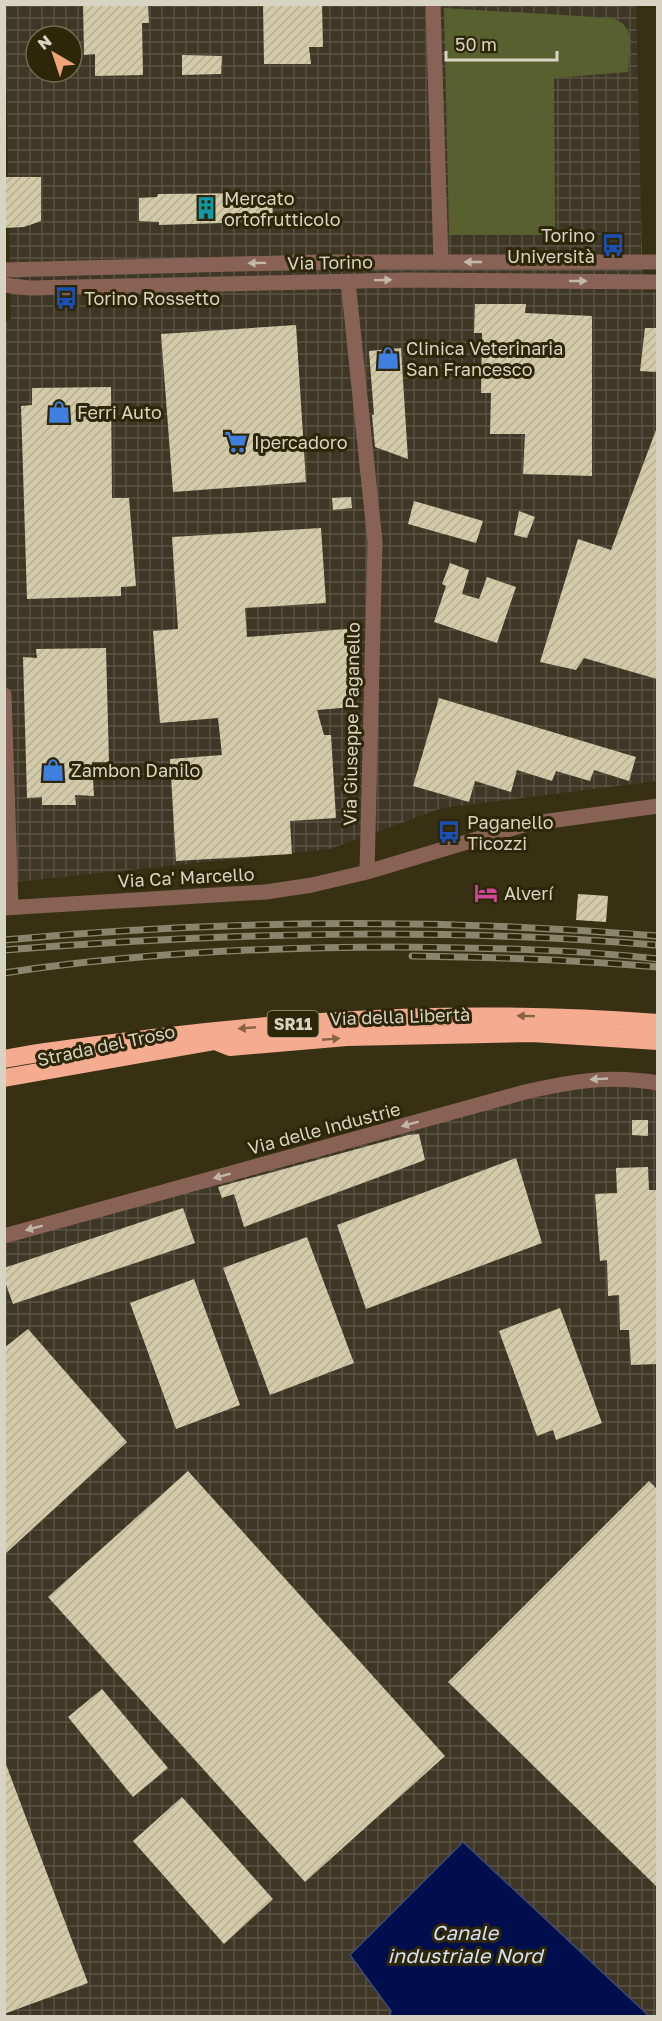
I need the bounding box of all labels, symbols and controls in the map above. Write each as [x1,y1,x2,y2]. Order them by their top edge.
north arrow [24,24,84,84]
scale bar [446,24,557,62]
text: N [34,31,56,54]
text: 50 m [455,33,497,55]
place label: Mercato ortofrutticolo [224,187,341,230]
building icon: Mercato ortofrutticolo [193,195,219,221]
place label: Torino Università [507,224,595,267]
bus stop icon: Torino Università [600,232,626,258]
street label: Via Torino [287,250,373,274]
one-way arrow [464,257,483,267]
one-way arrow [248,258,267,268]
one-way arrow [373,275,392,285]
one-way arrow [568,276,587,286]
bus stop icon: Torino Rossetto [53,285,79,311]
place label: Torino Rossetto [84,287,220,309]
place label: Clinica Veterinaria San Francesco [406,337,563,380]
shop icon: Clinica Veterinaria San Francesco [375,345,401,371]
shop icon: Ferri Auto [46,399,72,425]
place label: Ferri Auto [77,401,162,423]
supermarket icon: Ipercadoro [223,429,249,455]
place label: Ipercadoro [254,431,348,453]
street label: Via Giuseppe Paganello [338,622,364,826]
shop icon: Zambon Danilo [40,757,66,783]
place label: Zambon Danilo [71,759,200,781]
place label: Paganello Ticozzi [467,811,554,854]
bus stop icon: Paganello Ticozzi [436,819,462,845]
street label: Via Ca' Marcello [117,862,255,892]
hotel icon: Alverí [473,880,499,906]
place label: Alverí [504,882,554,904]
street label: Via della Libertà [329,1003,471,1029]
road number: SR11 [268,1011,318,1037]
one-way arrow [516,1011,535,1021]
street label: Strada del Troso [35,1020,177,1070]
one-way arrow [238,1023,257,1033]
one-way arrow [322,1034,341,1043]
one-way arrow [590,1075,609,1084]
street label: Via delle Industrie [245,1097,403,1159]
one-way arrow [401,1120,419,1129]
one-way arrow [213,1172,231,1181]
one-way arrow [25,1224,43,1233]
water label: Canale industriale Nord [387,1920,545,1967]

